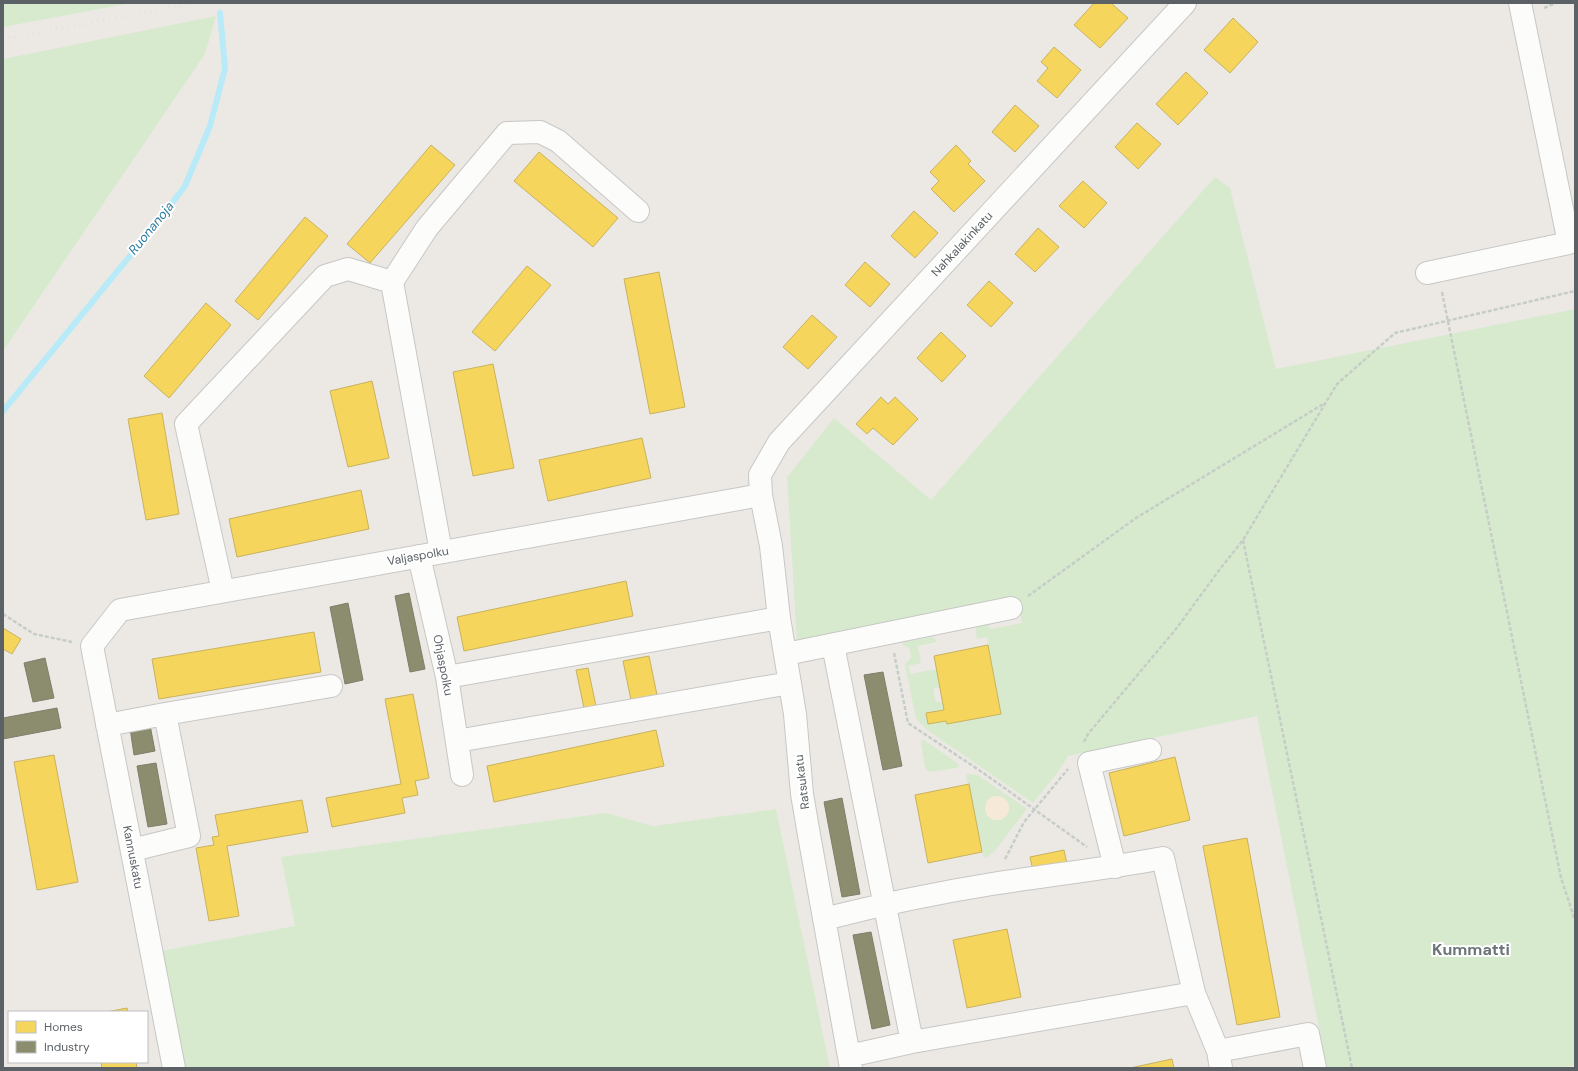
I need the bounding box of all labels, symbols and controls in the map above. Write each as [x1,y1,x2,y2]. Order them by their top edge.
water label: Ruonanoja [124,198,178,258]
street label: Nahkalakinkatu [928,208,996,280]
street label: Valjaspolku [386,543,450,569]
street label: Ohjaspolku [429,633,457,697]
street label: Ratsukatu [791,754,813,810]
street label: Kannuskatu [119,824,147,890]
district label: Kummatti [1432,939,1510,960]
legend [8,1011,148,1063]
text: Homes [44,1019,83,1035]
text: Industry [44,1039,90,1055]

